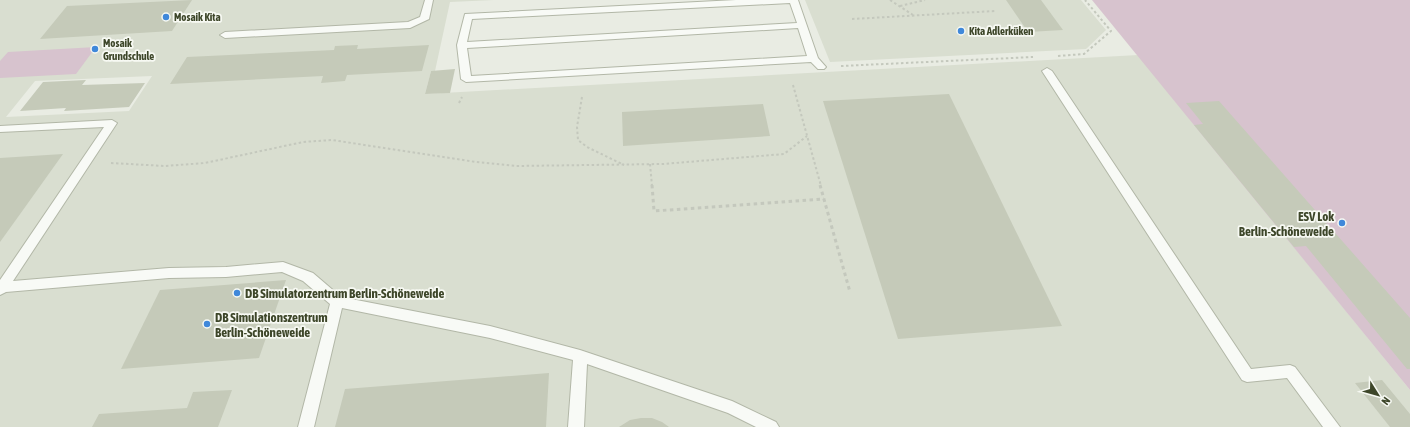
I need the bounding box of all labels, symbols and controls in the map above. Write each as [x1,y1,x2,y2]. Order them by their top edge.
place label: Mosaik Kita [174,11,221,23]
marker: Mosaik Kita [161,12,171,22]
place label: Kita Adlerküken [969,25,1033,37]
marker: Kita Adlerküken [956,26,966,36]
place label: Mosaik Grundschule [103,37,154,62]
marker: Mosaik Grundschule [90,44,100,54]
place label: ESV Lok Berlin-Schöneweide [1239,209,1334,239]
marker: ESV Lok Berlin-Schöneweide [1337,218,1347,228]
place label: DB Simulatorzentrum Berlin-Schöneweide [245,286,444,301]
marker: DB Simulatorzentrum Berlin-Schöneweide [232,288,242,298]
place label: DB Simulationszentrum Berlin-Schöneweide [215,310,328,340]
marker: DB Simulationszentrum Berlin-Schöneweide [202,319,212,329]
north arrow [1358,375,1398,415]
text: N [1379,395,1393,407]

